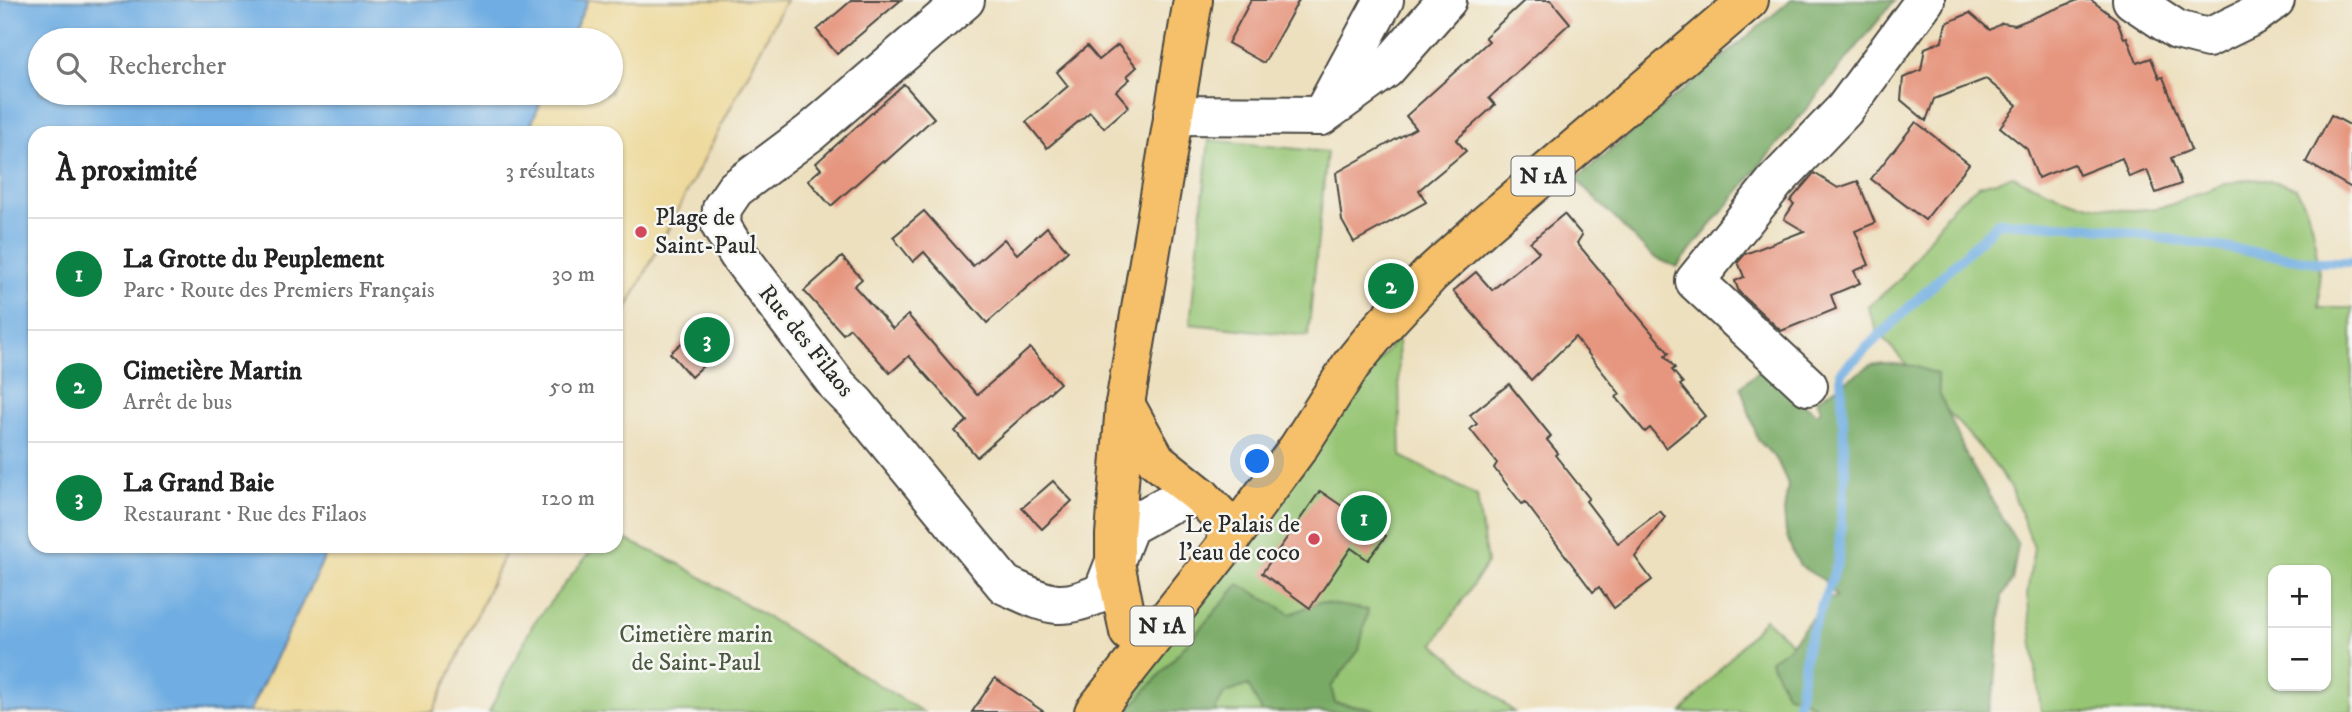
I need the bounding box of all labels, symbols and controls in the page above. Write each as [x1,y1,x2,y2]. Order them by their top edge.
search box [28,28,623,105]
icon: search [52,48,90,86]
text: Rechercher [108,50,226,83]
text: À proximité [56,153,197,190]
road number: N 1A [1512,156,1574,196]
text: 3 résultats [506,157,595,186]
place label: Plage de Saint-Paul [655,203,758,261]
marker: Plage de Saint-Paul [633,224,649,240]
text: La Grotte du Peuplement [123,243,384,276]
text: 1 [75,260,83,289]
text: 30 m [552,260,595,289]
pin: 2 [1368,260,1414,312]
text: Parc · Route des Premiers Français [123,276,435,305]
street label: Rue des Filaos [752,279,860,403]
pin: 3 [684,314,730,366]
text: Cimetière Martin [123,355,302,388]
text: 2 [73,372,85,401]
text: 50 m [549,372,595,401]
text: Arrêt de bus [123,388,232,417]
your location [1240,444,1274,478]
text: La Grand Baie [123,467,274,500]
text: 3 [75,484,83,513]
text: 120 m [541,484,595,513]
pin: 1 [1341,492,1387,544]
text: Restaurant · Rue des Filaos [123,500,367,529]
place label: Le Palais de l’eau de coco [1179,510,1300,568]
marker: Le Palais de l’eau de coco [1306,531,1322,547]
map controls [2268,565,2331,691]
button: + [2268,565,2331,628]
road number: N 1A [1130,606,1194,646]
park label: Cimetière marin de Saint-Paul [619,620,773,678]
button: − [2268,628,2331,691]

